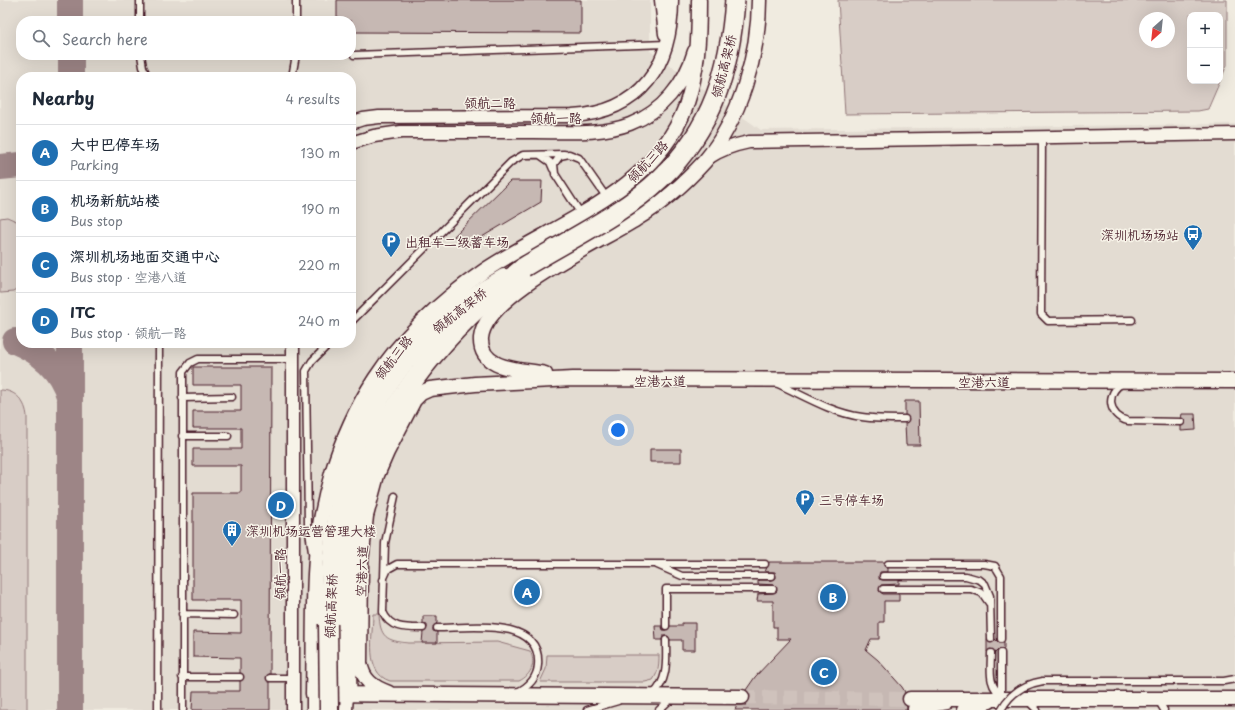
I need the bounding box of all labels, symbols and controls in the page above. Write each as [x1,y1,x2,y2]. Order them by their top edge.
north arrow [1139,12,1175,48]
map controls [1187,12,1223,84]
button: + [1187,12,1223,48]
search box [16,16,356,60]
icon: search [30,27,52,49]
text: Search here [62,27,148,50]
street label: 领航高架桥 [706,32,740,100]
button: − [1187,48,1223,84]
text: Nearby [32,85,94,111]
text: 4 results [286,89,340,108]
street label: 领航二路 [464,93,516,112]
street label: 领航一路 [530,108,582,127]
text: 大中巴停车场 [70,132,160,155]
street label: 领航三路 [622,136,672,186]
text: A [40,143,50,162]
text: 130 m [301,143,340,162]
text: Parking [70,155,119,174]
text: 机场新航站楼 [70,188,160,211]
text: B [41,199,49,218]
text: 190 m [301,199,340,218]
text: Bus stop [70,211,123,230]
bus stop icon: 深圳机场场站 [1182,223,1204,251]
place label: 深圳机场场站 [1101,225,1179,244]
parking icon: 出租车二级蓄车场 [380,230,402,258]
place label: 出租车二级蓄车场 [405,232,509,251]
text: 深圳机场地面交通中心 [70,244,220,267]
text: C [40,255,50,274]
text: 220 m [298,255,340,274]
text: Bus stop · 空港八道 [70,267,187,286]
street label: 领航高架桥 [428,283,490,337]
text: ITC [70,300,96,323]
text: D [40,311,50,330]
text: 240 m [298,311,340,330]
text: Bus stop · 领航一路 [70,323,187,342]
street label: 领航三路 [370,331,416,383]
street label: 空港六道 [634,371,686,390]
street label: 空港六道 [958,372,1010,391]
your location [608,420,628,440]
parking icon: 三号停车场 [794,488,816,516]
pin: D [268,490,294,520]
place label: 三号停车场 [819,490,884,509]
building icon: 深圳机场运营管理大楼 [221,519,243,547]
place label: 深圳机场运营管理大楼 [246,521,376,540]
street label: 空港六道 [351,545,371,597]
street label: 领航一路 [270,548,289,600]
street label: 领航高架桥 [319,573,341,639]
pin: A [514,577,540,607]
pin: B [820,582,846,612]
pin: C [811,657,837,687]

